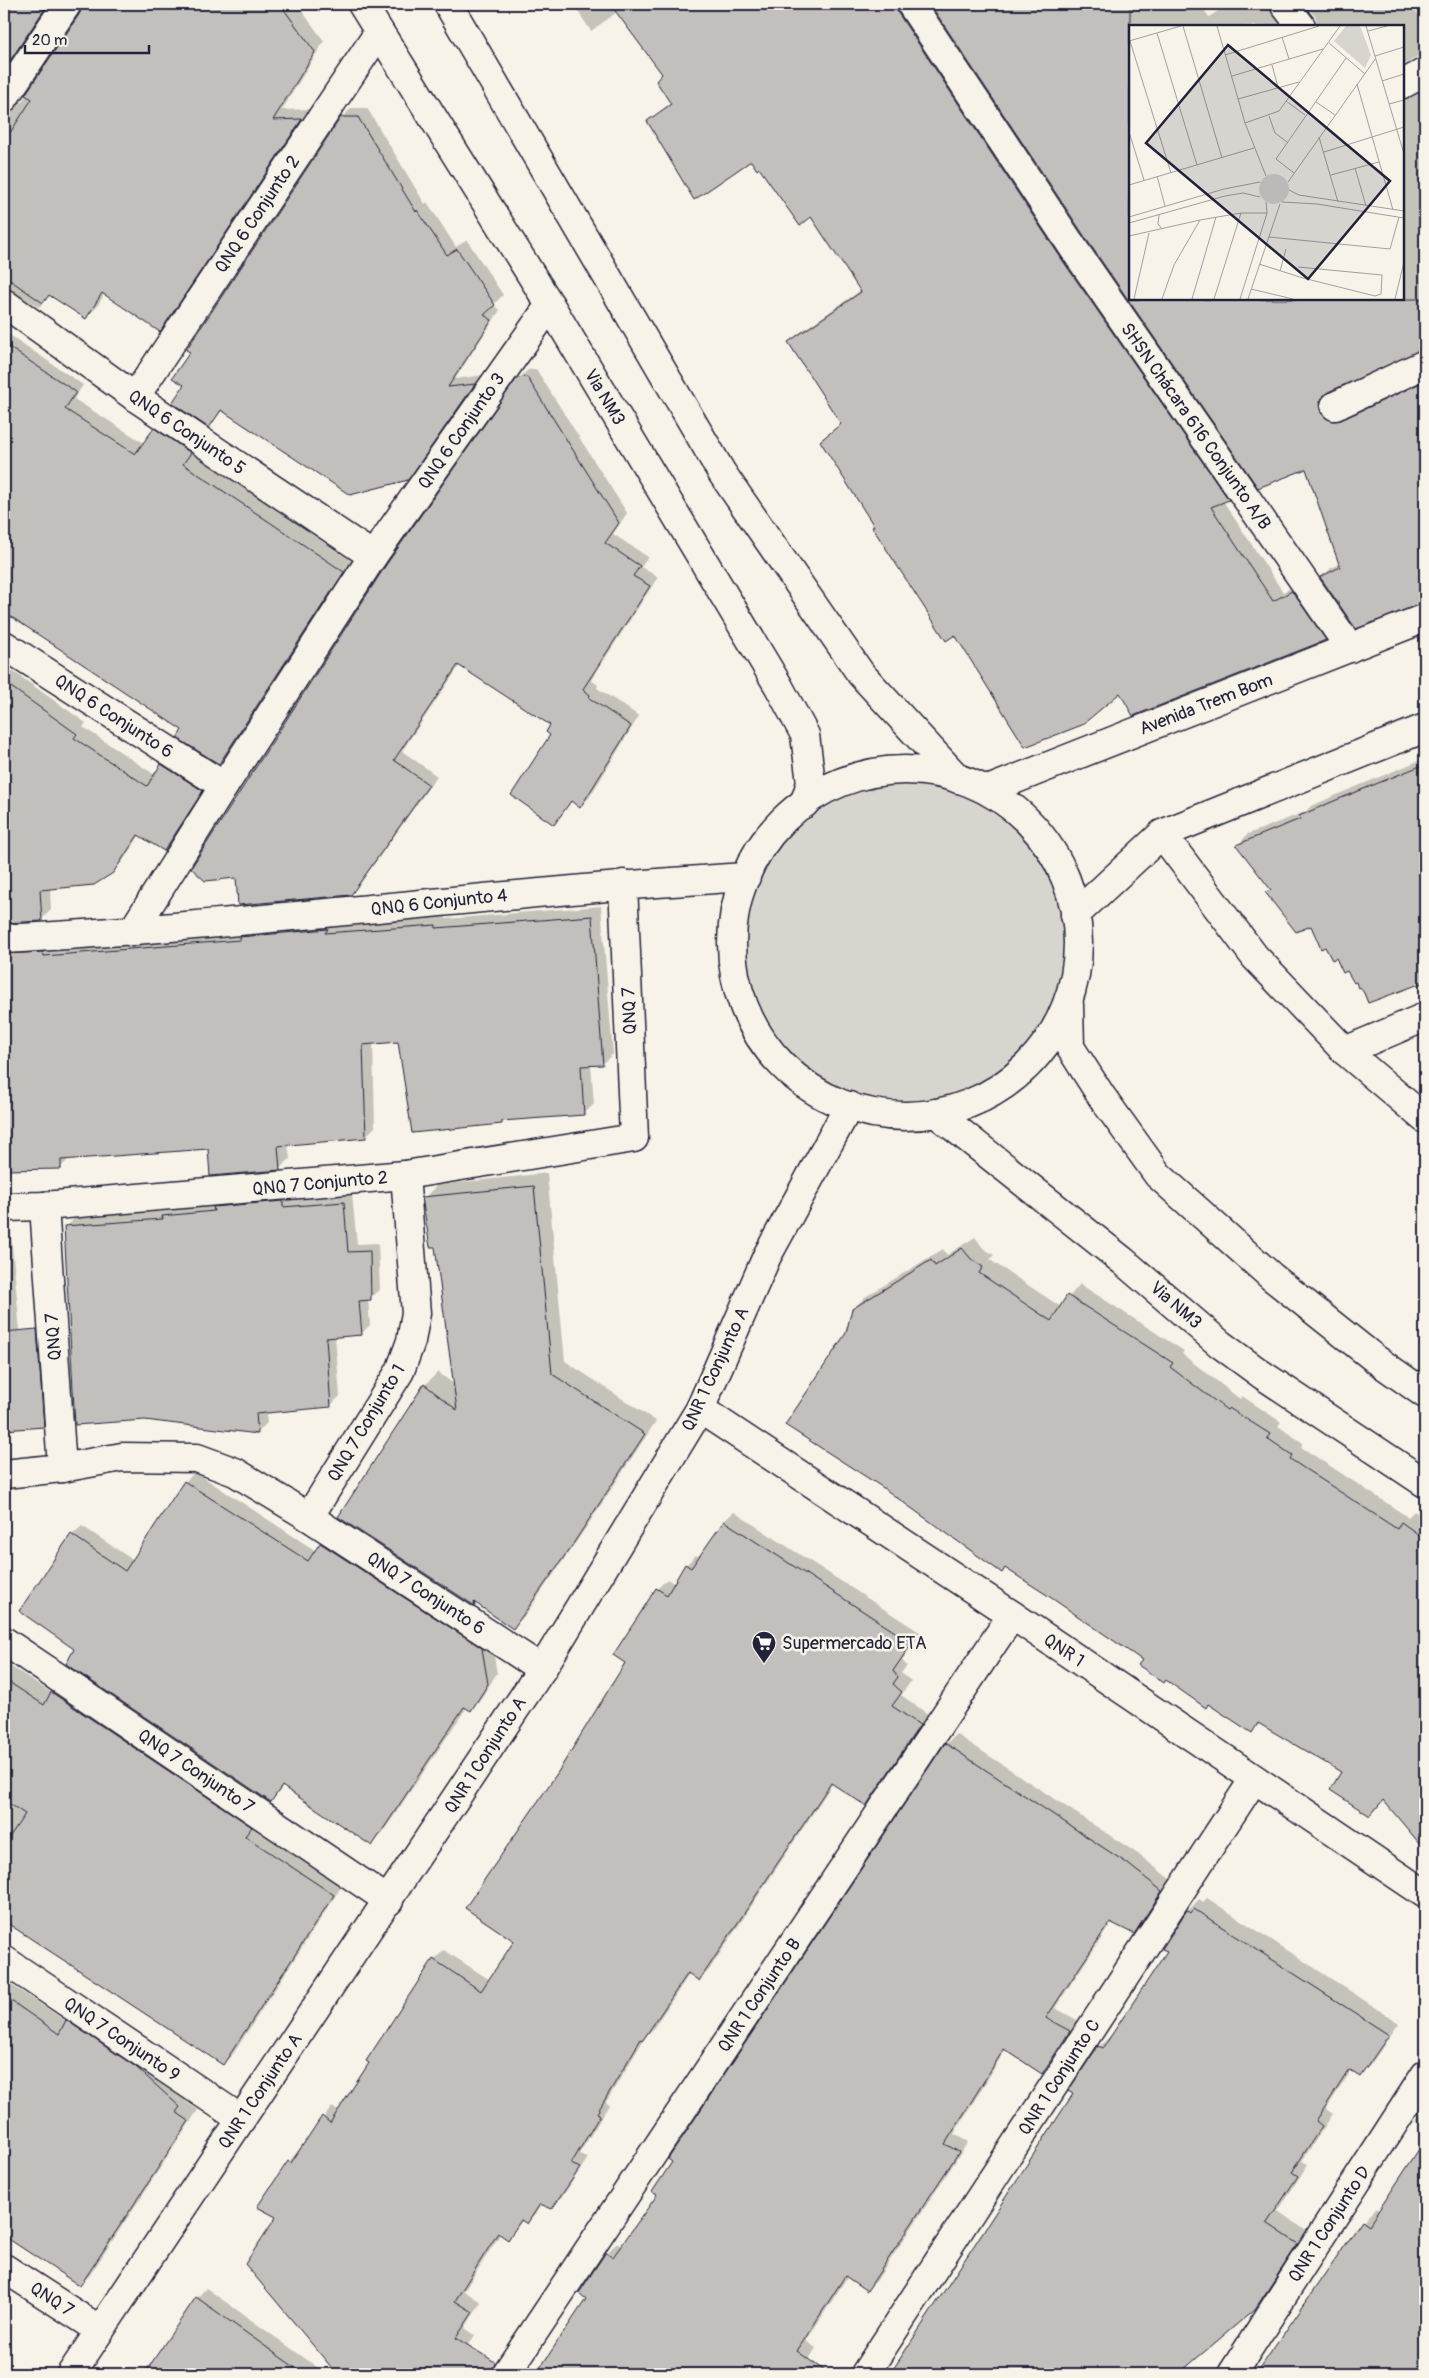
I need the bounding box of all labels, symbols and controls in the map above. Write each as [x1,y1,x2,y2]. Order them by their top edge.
scale bar [25,22,149,54]
inset map [1129,25,1404,300]
text: 20 m [32,31,67,50]
street label: QNQ 6 Conjunto 2 [210,151,305,277]
street label: SHSN Chácara 616 Conjunto A/B [1115,318,1276,534]
street label: Via NM3 [579,365,630,430]
street label: QNQ 6 Conjunto 3 [413,369,510,494]
street label: QNQ 6 Conjunto 5 [124,385,250,480]
street label: Avenida Trem Bom [1136,668,1276,740]
street label: QNQ 6 Conjunto 6 [50,669,178,763]
street label: QNQ 6 Conjunto 4 [370,884,509,921]
street label: QNQ 7 [617,986,642,1035]
street label: QNQ 7 Conjunto 2 [251,1166,389,1201]
street label: Via NM3 [1145,1277,1206,1334]
street label: QNR 1 Conjunto A [677,1303,754,1435]
street label: QNQ 7 [40,1312,67,1362]
street label: QNQ 7 Conjunto 1 [322,1360,411,1486]
street label: QNQ 7 Conjunto 6 [362,1547,489,1640]
street label: QNR 1 [1039,1628,1089,1672]
supermarket icon: Supermercado ETA [751,1630,777,1664]
place label: Supermercado ETA [782,1632,927,1655]
street label: QNR 1 Conjunto A [439,1692,532,1818]
street label: QNQ 7 Conjunto 7 [133,1724,259,1819]
street label: QNR 1 Conjunto B [713,1934,806,2057]
street label: QNQ 7 Conjunto 9 [59,1992,184,2087]
street label: QNR 1 Conjunto C [1013,2015,1106,2140]
street label: QNR 1 Conjunto A [213,2029,308,2153]
street label: QNR 1 Conjunto D [1283,2162,1376,2287]
street label: QNQ 7 [26,2277,78,2322]

